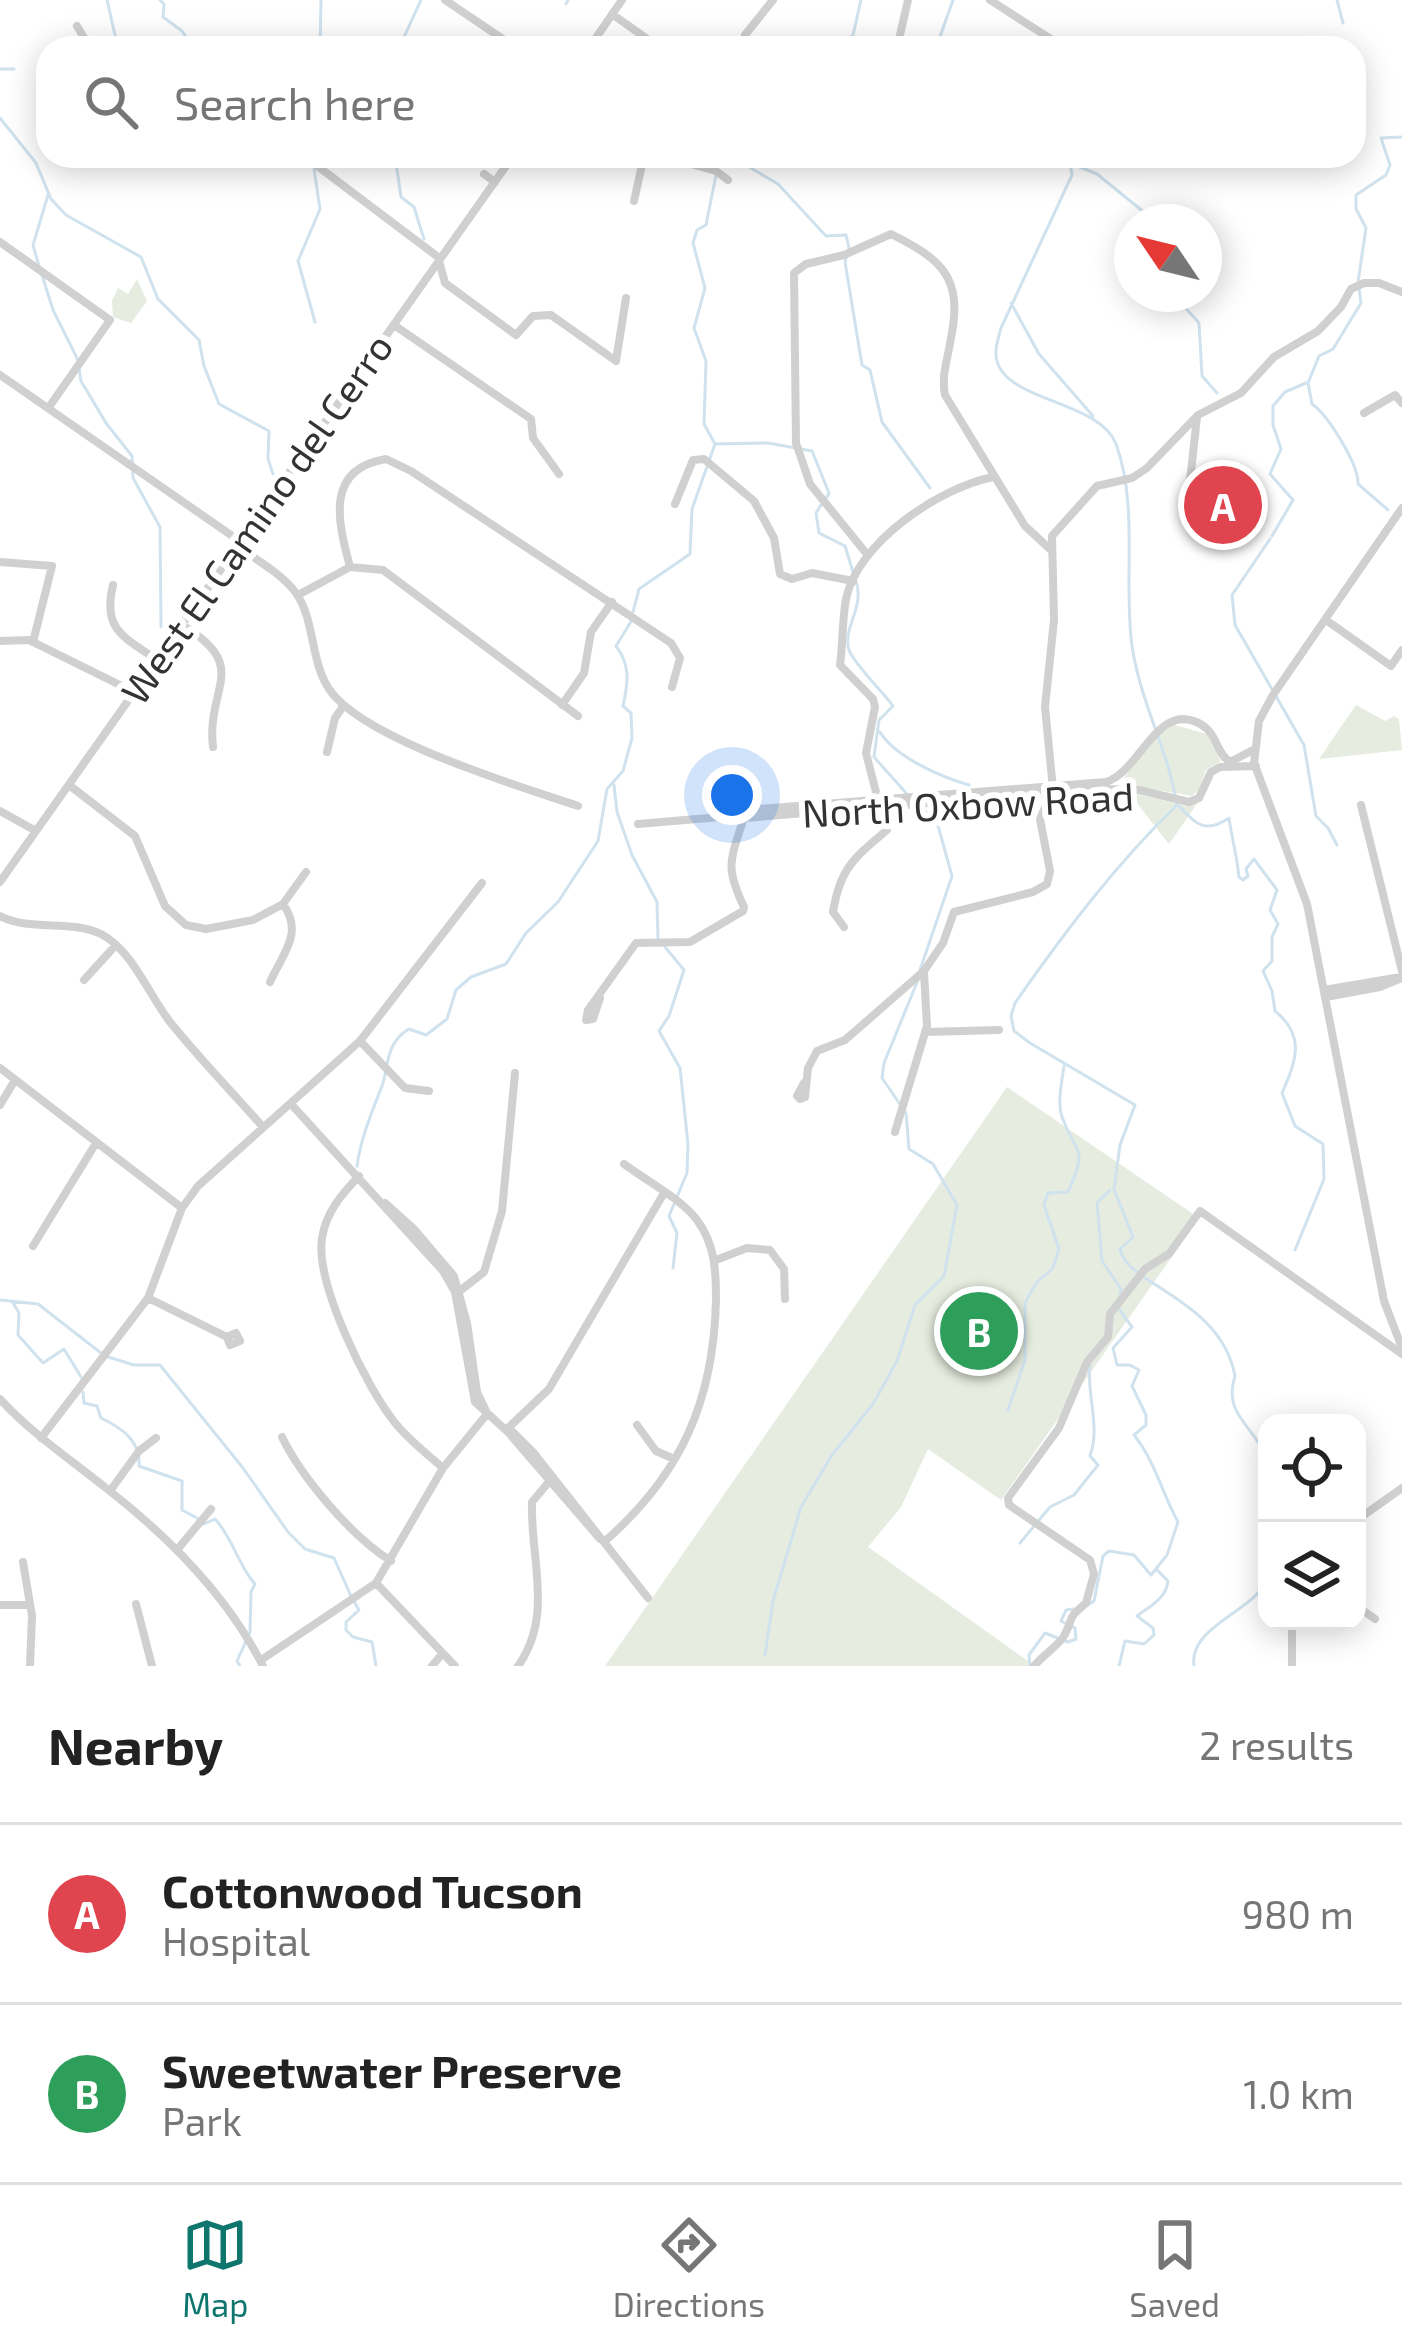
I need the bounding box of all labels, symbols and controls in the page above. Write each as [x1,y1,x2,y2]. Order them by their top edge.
search box [36,36,1366,168]
icon: search [78,69,144,135]
text: Search here [174,75,416,129]
north arrow [1114,204,1222,312]
street label: West El Camino del Cerro [110,324,402,712]
pin: A [1184,460,1262,550]
your location [702,765,762,825]
street label: North Oxbow Road [801,771,1135,836]
pin: B [940,1286,1018,1376]
map controls [1258,1414,1366,1630]
button: locate [1258,1414,1366,1522]
button: layers [1258,1522,1366,1630]
text: Nearby [48,1714,223,1775]
text: 2 results [1199,1721,1354,1768]
text: Cottonwood Tucson [162,1863,583,1917]
text: A [74,1890,100,1937]
text: 980 m [1242,1890,1354,1937]
text: Hospital [162,1917,310,1964]
text: Sweetwater Preserve [162,2043,622,2097]
text: B [75,2070,99,2117]
text: 1.0 km [1243,2070,1354,2117]
text: Park [162,2097,242,2144]
tab: Map [182,2212,248,2324]
tab: Directions [613,2212,765,2324]
tab: Saved [1129,2212,1220,2324]

